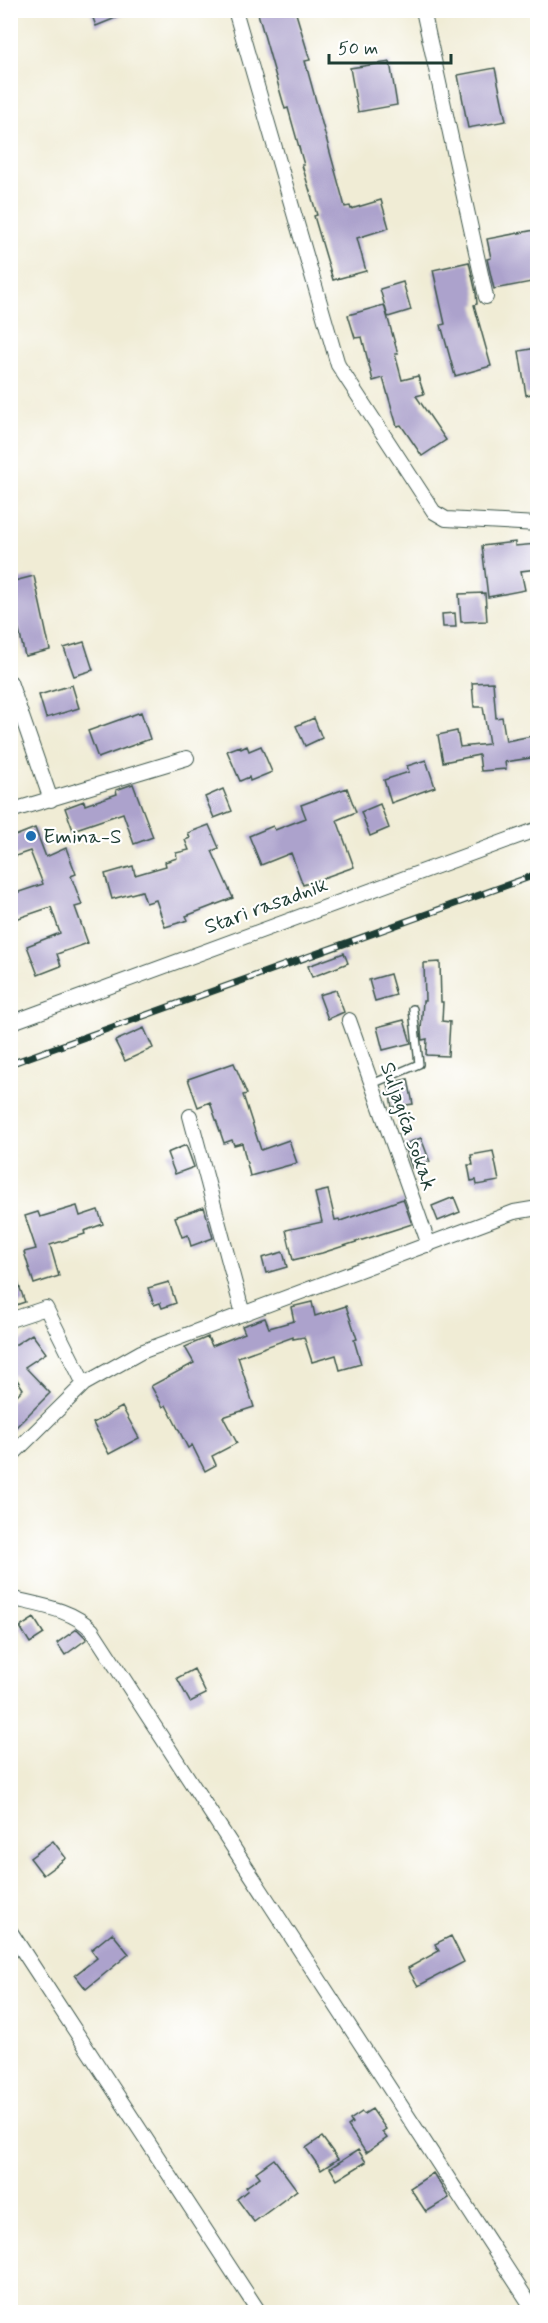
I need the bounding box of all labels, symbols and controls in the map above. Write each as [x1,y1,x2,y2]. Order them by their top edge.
scale bar [329,27,450,65]
text: 50 m [338,37,378,61]
place label: Emina-S [43,823,122,851]
marker: Emina-S [24,829,38,843]
street label: Stari rasadnik [201,871,332,941]
street label: Suljagića sokak [373,1058,443,1194]

